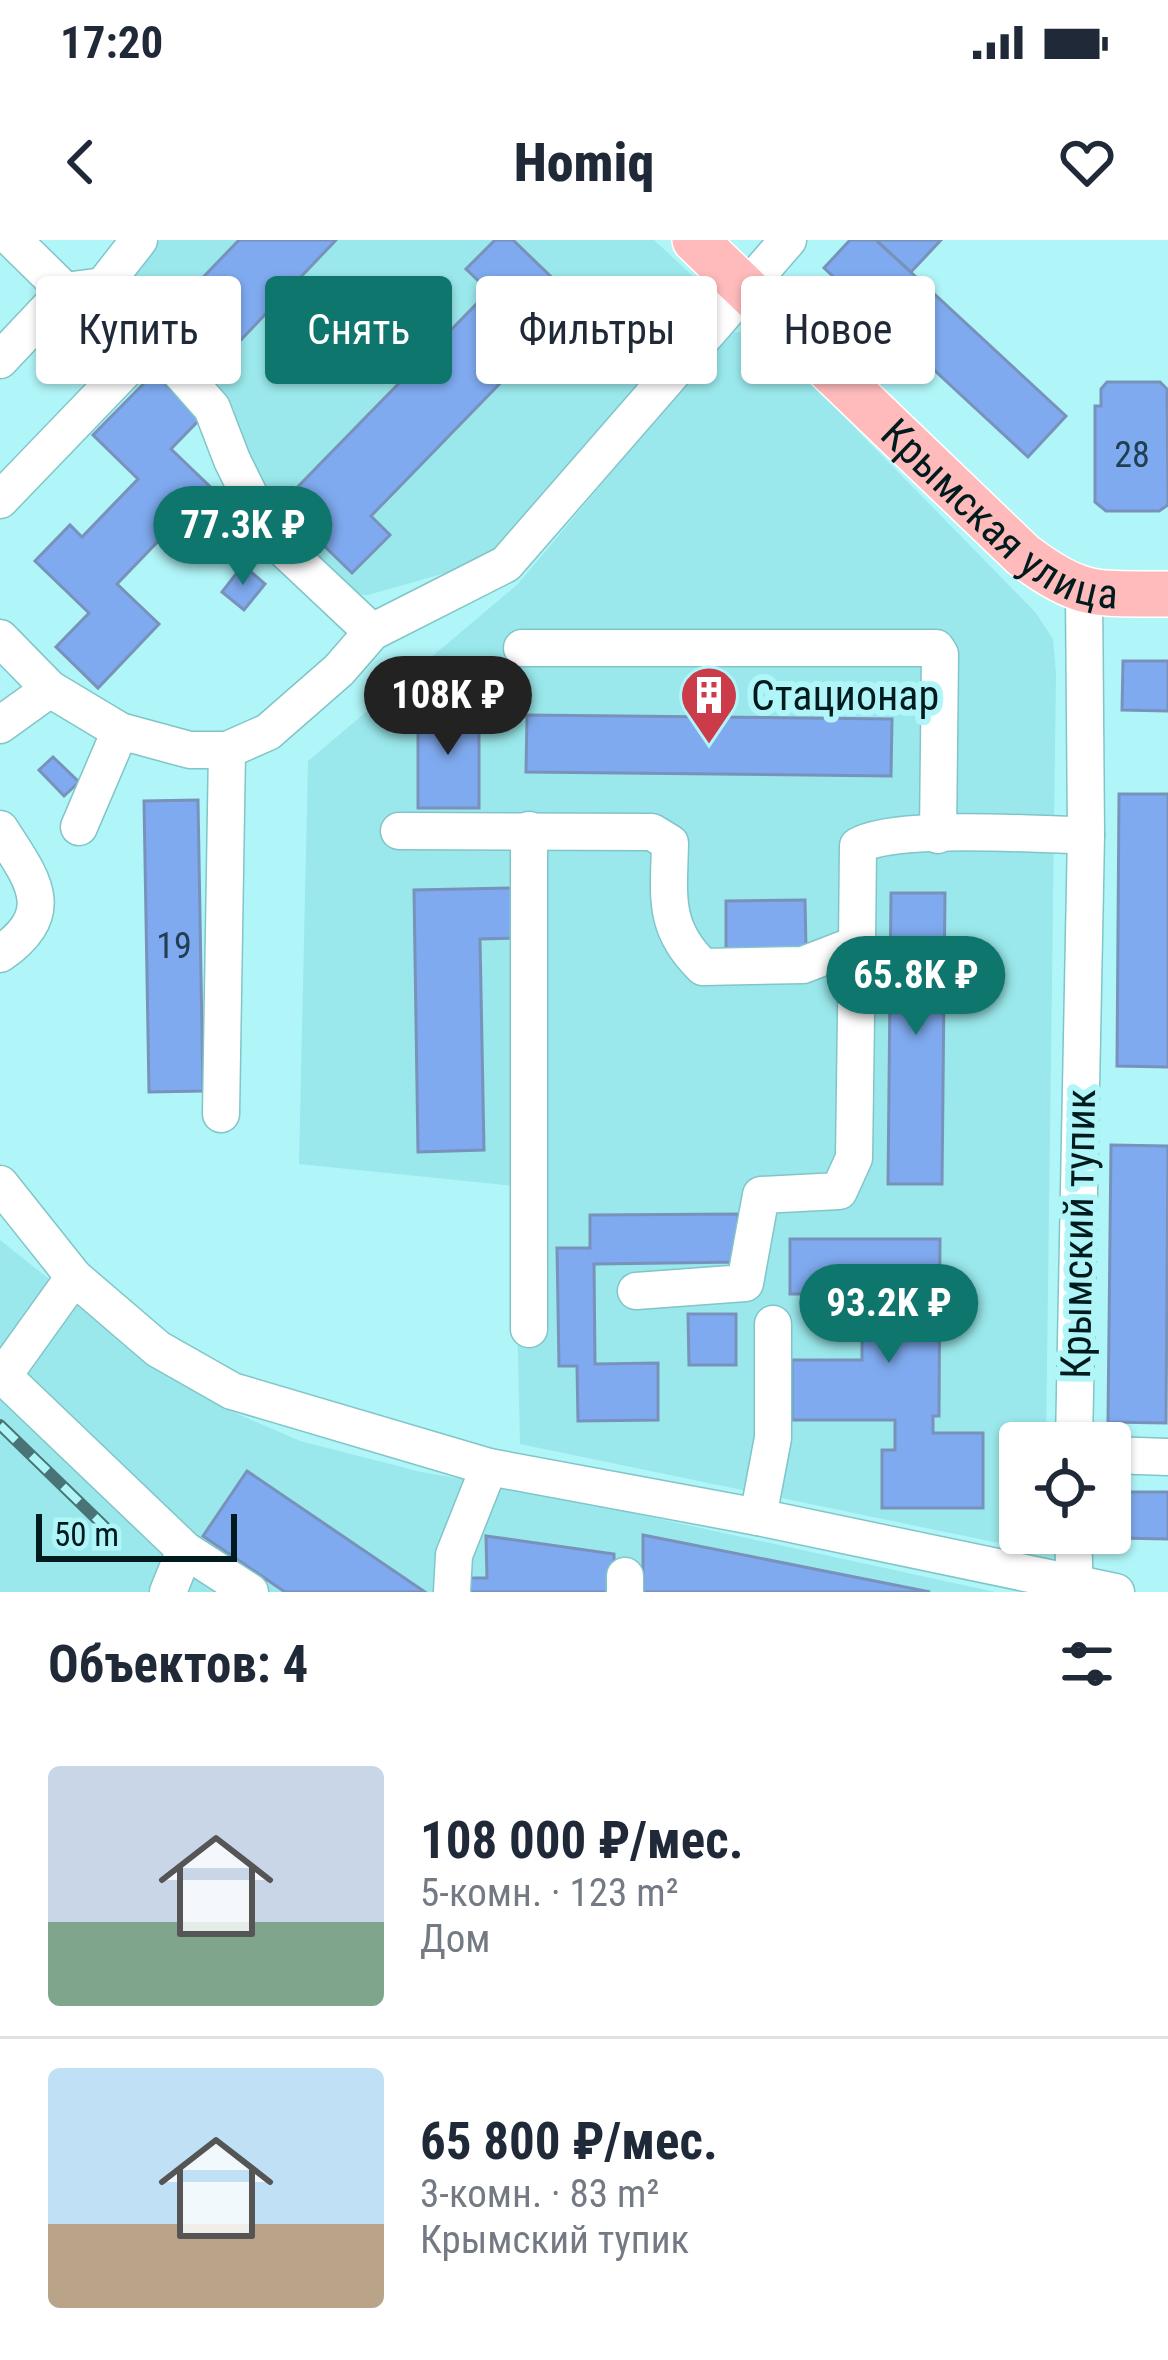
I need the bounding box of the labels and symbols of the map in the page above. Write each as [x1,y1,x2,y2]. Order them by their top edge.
street label: Крымская улица [872,408,1120,618]
house number: 28 [1114,434,1150,476]
pin: 77.3K ₽ [132,486,354,588]
pin: 108K ₽ [350,656,546,758]
building icon: Стационар [678,664,740,746]
place label: Стационар [751,671,939,720]
house number: 19 [156,925,192,967]
pin: 65.8K ₽ [805,936,1027,1038]
street label: Крымский тупик [1051,1089,1105,1379]
pin: 93.2K ₽ [778,1264,1000,1366]
scale bar [36,1508,237,1561]

